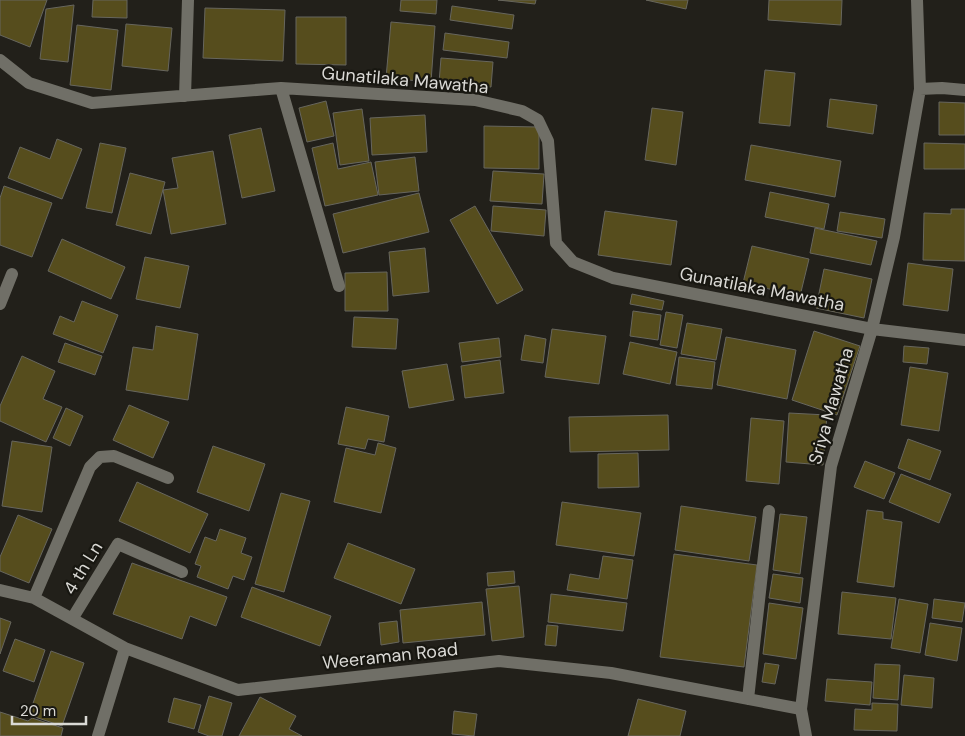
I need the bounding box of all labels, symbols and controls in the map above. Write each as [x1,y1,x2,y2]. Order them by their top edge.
street label: Gunatilaka Mawatha [321,61,489,99]
street label: Gunatilaka Mawatha [677,261,847,317]
street label: Sriya Mawatha [803,345,859,467]
street label: 4 th Ln [58,537,108,599]
street label: Weeraman Road [321,637,459,675]
scale bar [12,694,86,726]
text: 20 m [20,701,56,721]

